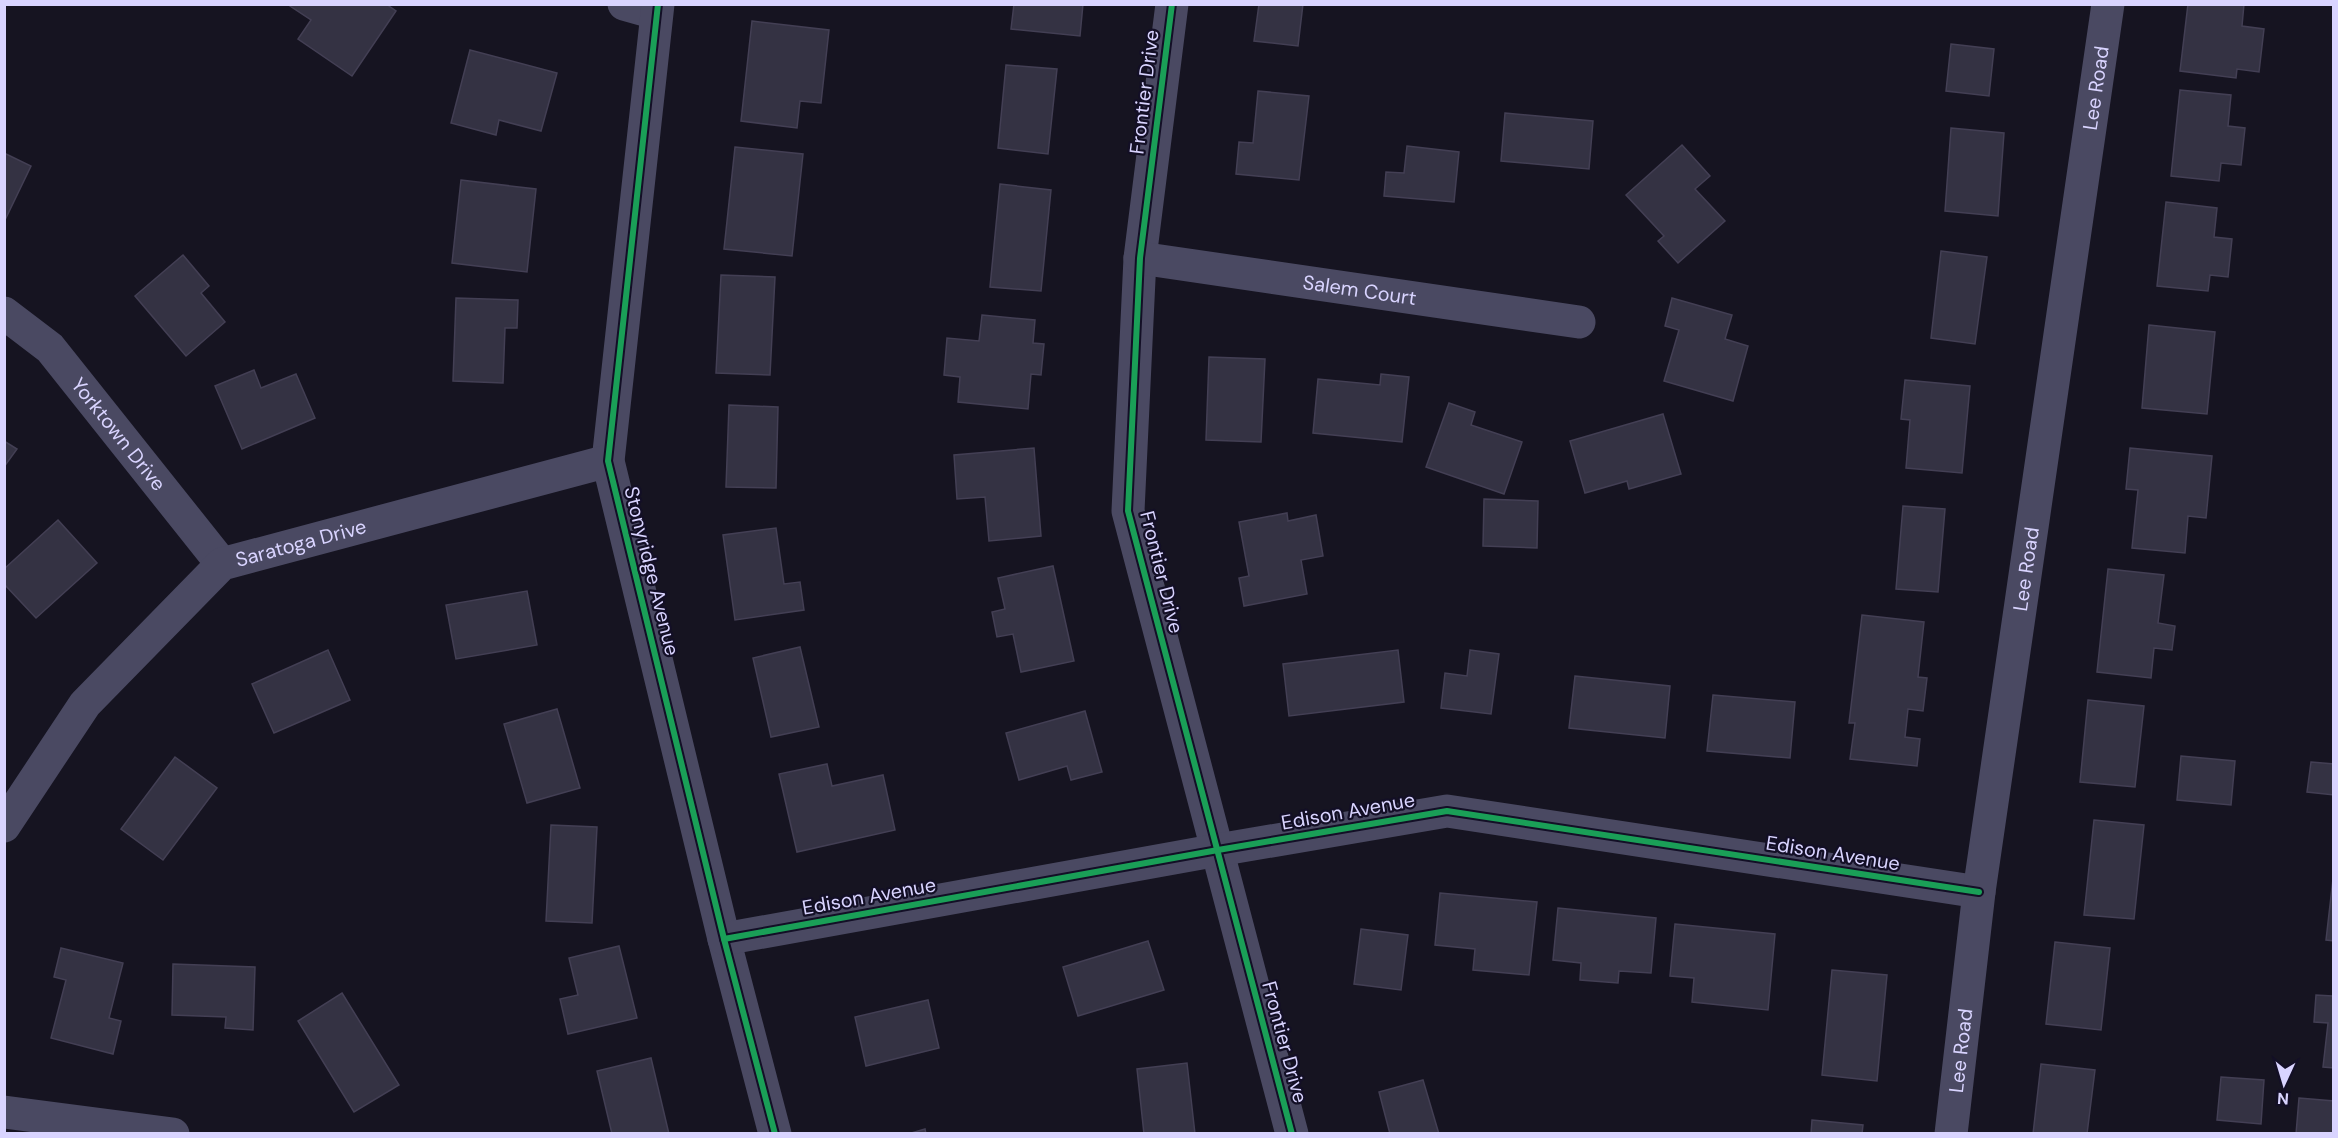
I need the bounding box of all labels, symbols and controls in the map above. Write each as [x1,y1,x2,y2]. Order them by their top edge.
street label: Frontier Drive [1123,28,1165,156]
street label: Lee Road [2077,44,2115,132]
street label: Salem Court [1301,269,1418,311]
street label: Yorktown Drive [66,372,172,496]
street label: Stonyridge Avenue [618,484,686,658]
street label: Frontier Drive [1134,508,1190,636]
street label: Saratoga Drive [233,513,369,573]
street label: Lee Road [2007,525,2045,613]
street label: Edison Avenue [1279,786,1417,836]
street label: Edison Avenue [1764,830,1902,876]
street label: Edison Avenue [800,871,938,921]
street label: Frontier Drive [1256,978,1314,1106]
street label: Lee Road [1943,1007,1978,1094]
north arrow [2254,1054,2314,1114]
text: N [2276,1088,2290,1109]

